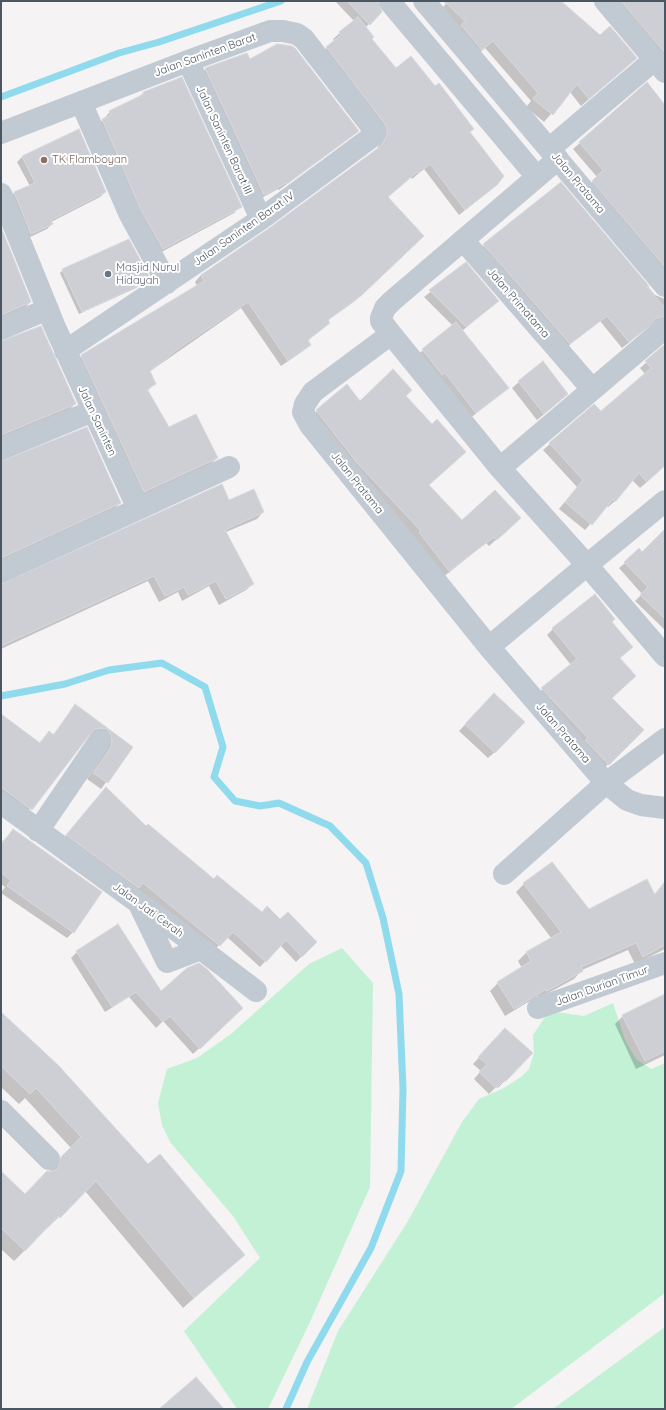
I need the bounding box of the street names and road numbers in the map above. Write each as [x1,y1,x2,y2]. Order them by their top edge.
street label: Jalan Saninten Barat [152,30,258,80]
street label: Jalan Saninten Barat III [193,84,255,196]
street label: Jalan Pratama [549,150,607,216]
street label: Jalan Saninten Barat IV [191,189,297,269]
street label: Jalan Primatama [484,265,552,341]
street label: Jalan Saninten [75,384,119,458]
street label: Jalan Pratama [328,449,386,517]
street label: Jalan Pratama [533,700,593,766]
street label: Jalan Jati Cerah [110,880,186,940]
street label: Jalan Durian Timur [554,963,650,1009]

